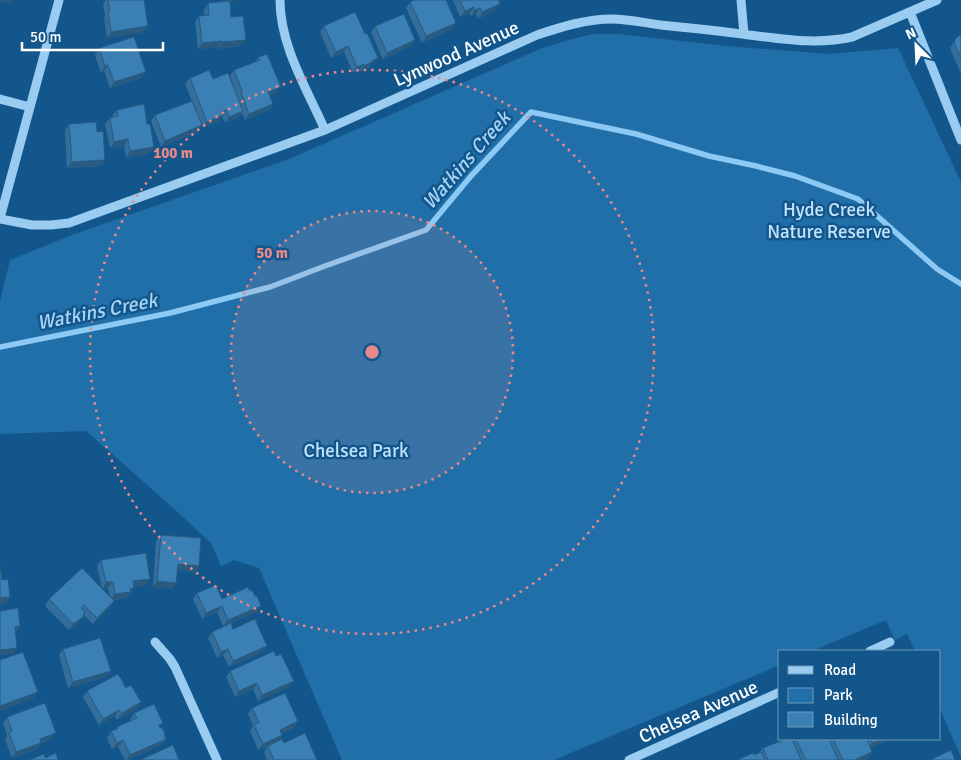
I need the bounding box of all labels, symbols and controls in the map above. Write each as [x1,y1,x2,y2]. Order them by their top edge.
street label: Lynwood Avenue [390,16,523,92]
scale bar [22,20,164,52]
north arrow [891,20,941,70]
text: N [903,24,919,43]
text: 50 m [30,28,61,46]
water label: Watkins Creek [417,105,517,214]
text: 100 m [153,144,193,162]
park label: Hyde Creek Nature Reserve [767,198,891,244]
text: 50 m [256,244,288,262]
water label: Watkins Creek [35,287,161,335]
centre of rings [363,343,381,361]
park label: Chelsea Park [303,439,409,463]
legend [778,650,941,740]
text: Road [824,661,856,679]
street label: Chelsea Avenue [635,675,762,749]
text: Park [824,686,853,704]
text: Building [824,711,878,729]

